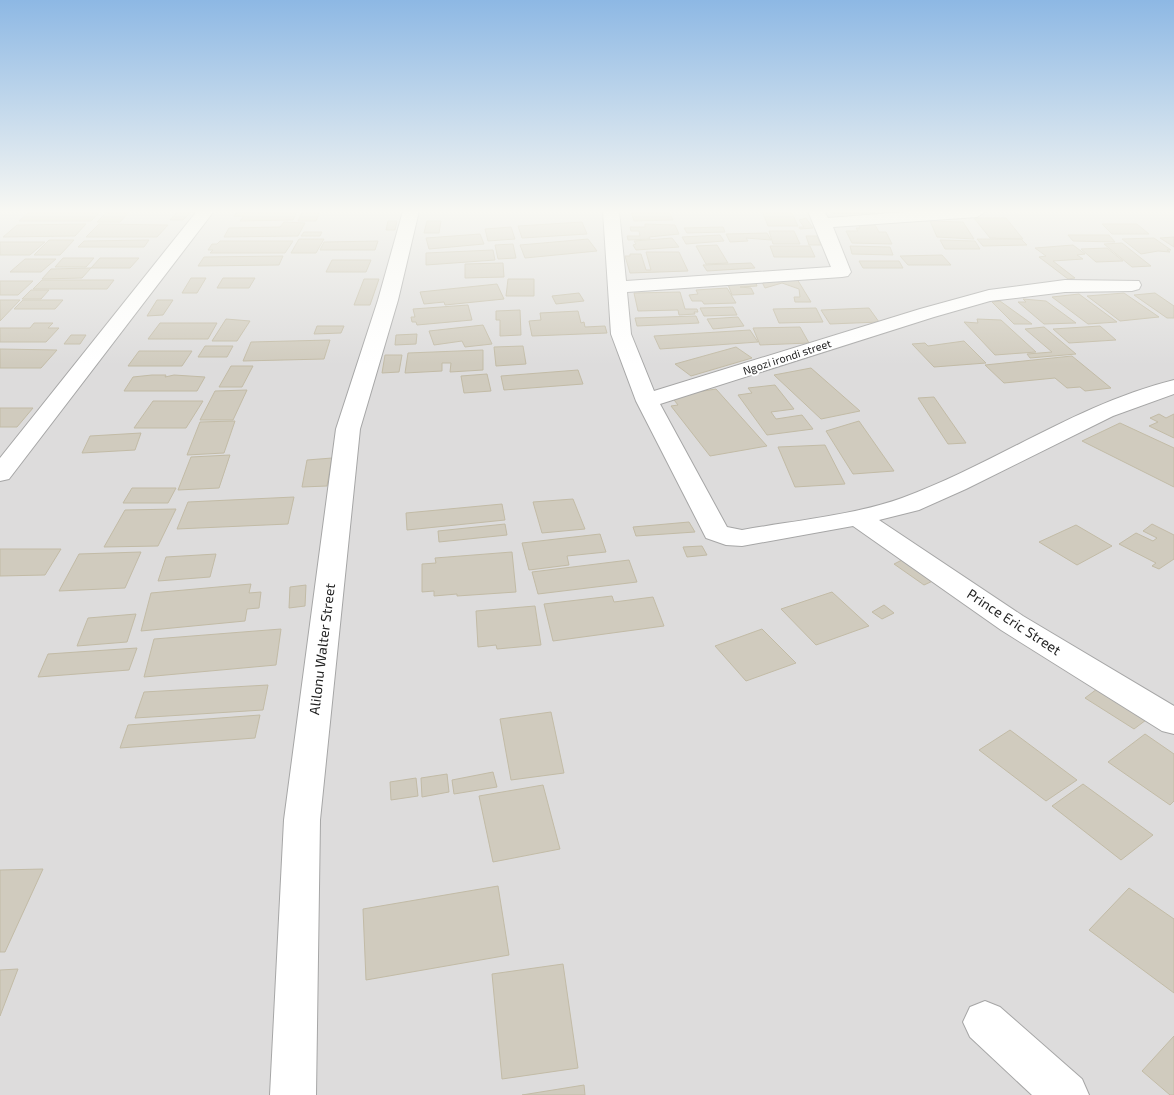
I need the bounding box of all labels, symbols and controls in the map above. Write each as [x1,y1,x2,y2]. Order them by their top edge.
street label: Ngozi irondi street [741,336,833,377]
street label: Alilonu Walter Street [305,582,338,716]
street label: Prince Eric Street [964,585,1064,658]

